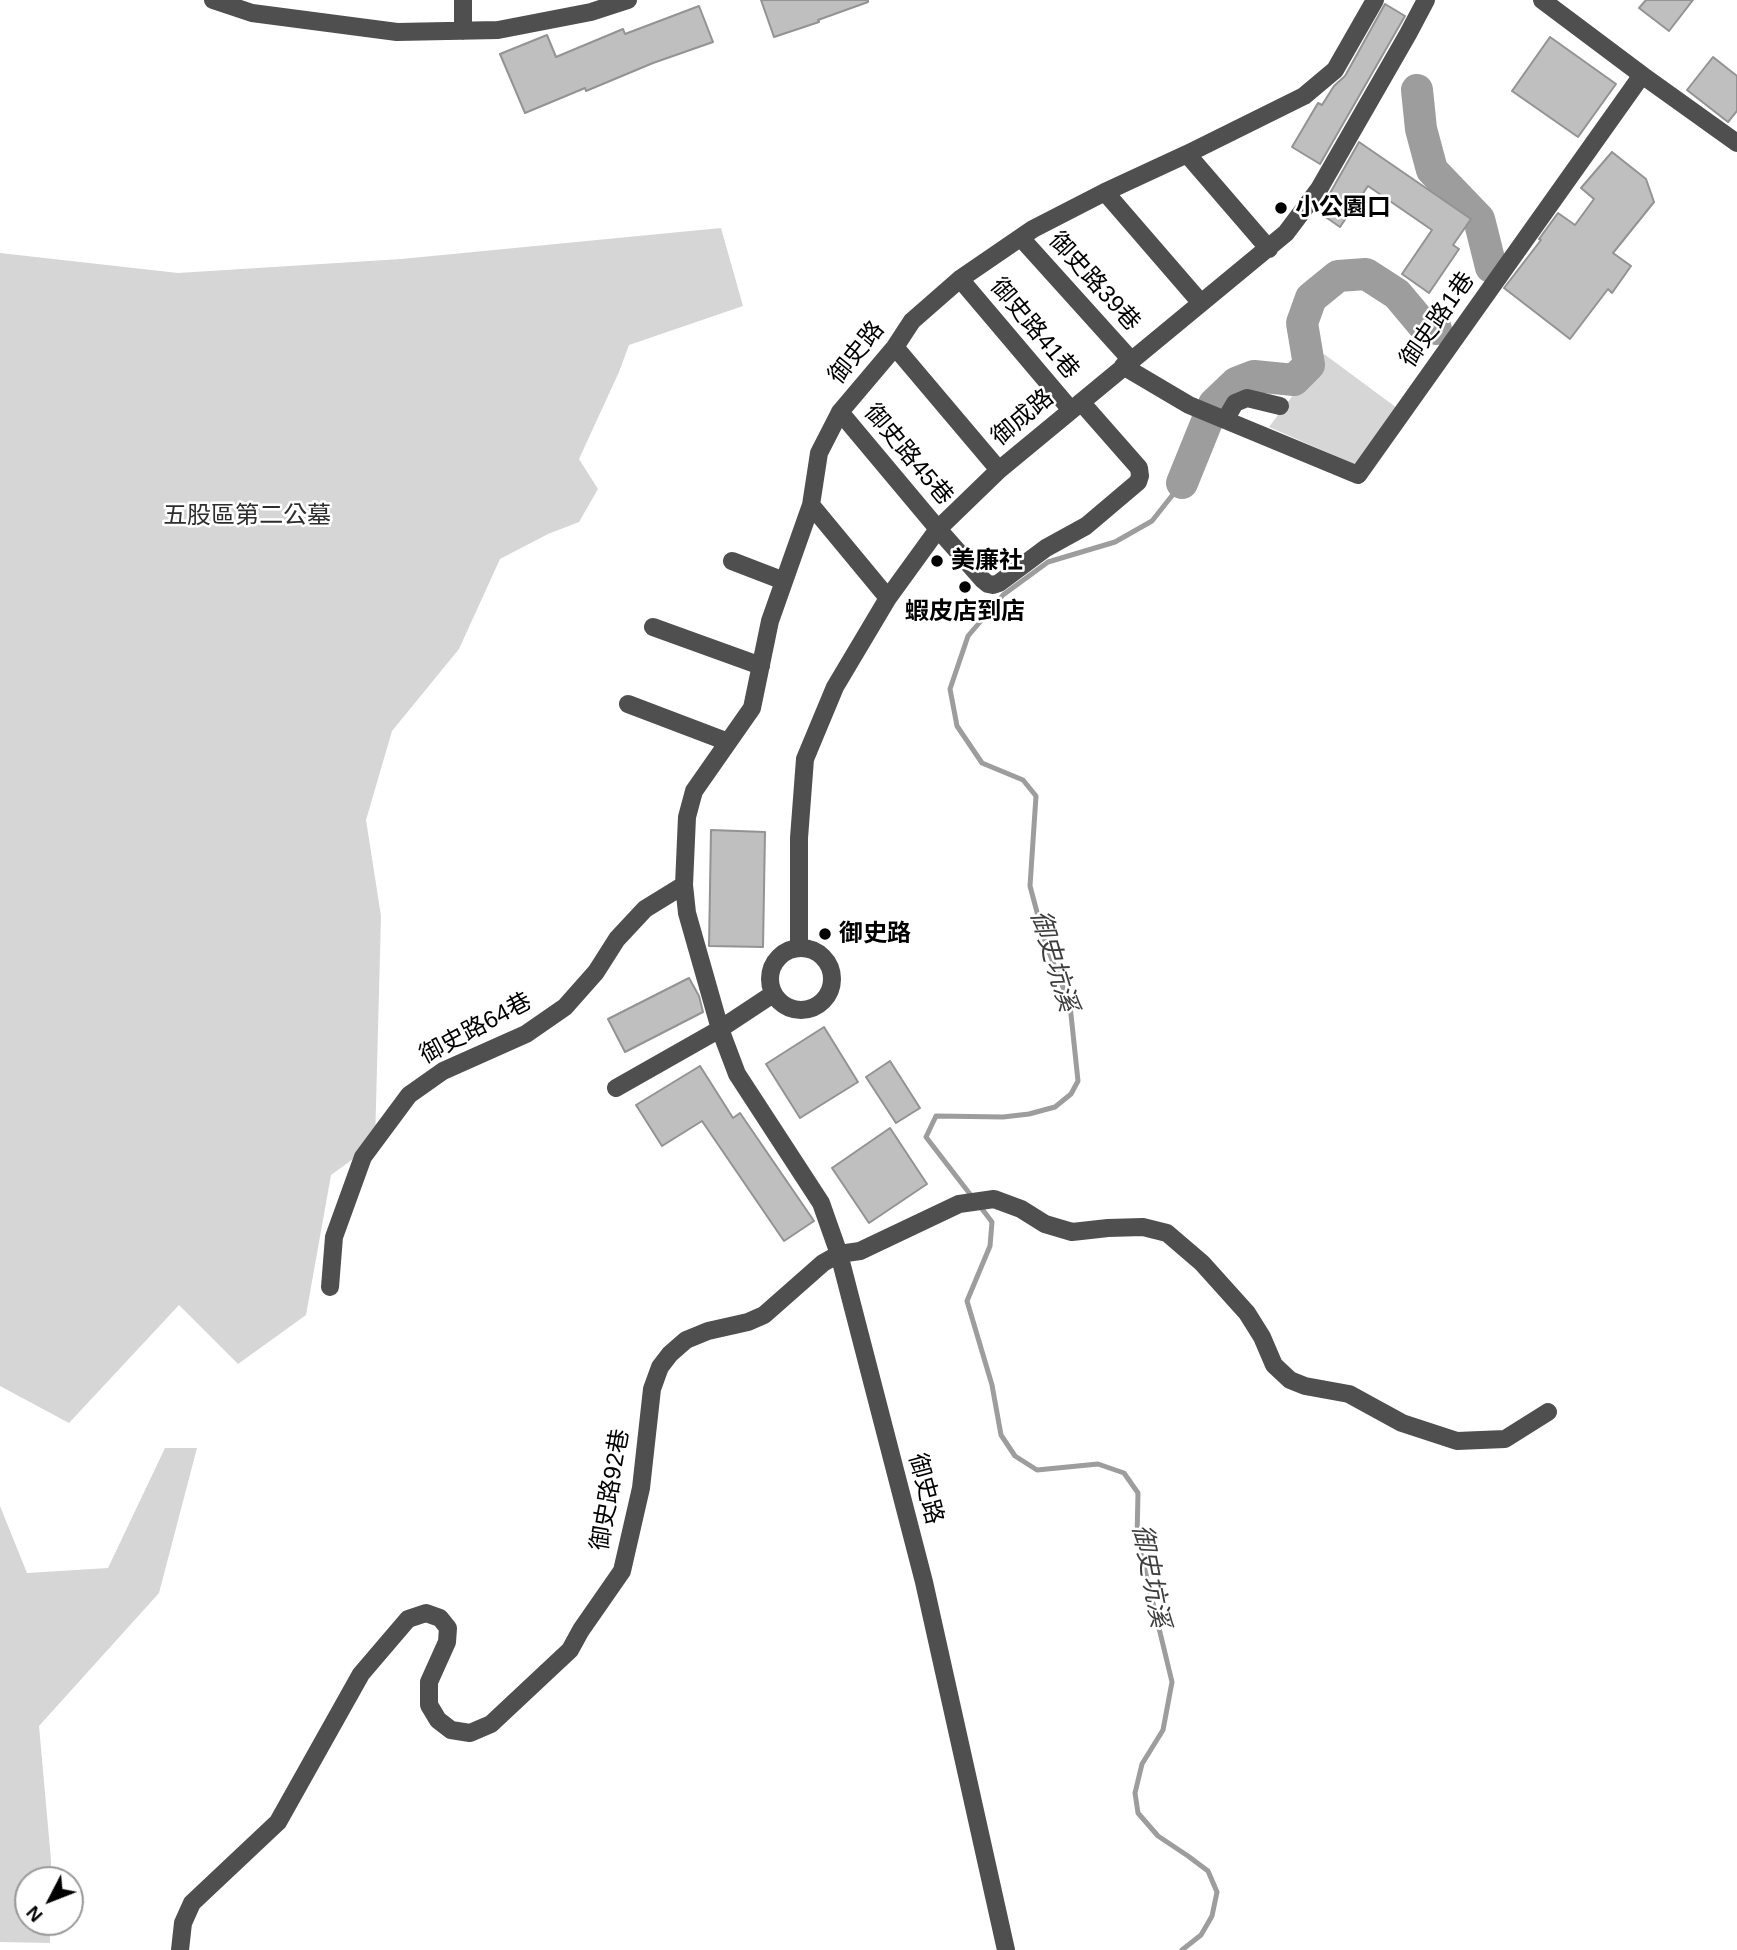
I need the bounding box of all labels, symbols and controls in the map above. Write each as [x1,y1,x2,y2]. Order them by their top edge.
place label: 小公園口 [1295,194,1391,222]
marker: 小公園口 [1273,200,1289,216]
street label: 御史路39巷 [1042,227,1146,337]
street label: 御史路1巷 [1395,267,1481,373]
street label: 御史路41巷 [984,273,1084,385]
street label: 御史路 [823,316,891,390]
street label: 御成路 [986,384,1060,452]
street label: 御史路45巷 [858,399,958,511]
park label: 五股區第二公墓 [163,502,331,530]
place label: 美廉社 [951,547,1023,575]
marker: 美廉社 [929,553,945,569]
marker: 蝦皮店到店 [957,579,973,595]
place label: 蝦皮店到店 [905,598,1025,626]
water label: 御史坑溪 [1023,907,1083,1015]
place label: 御史路 [839,920,911,948]
marker: 御史路 [817,926,833,942]
street label: 御史路64巷 [415,987,537,1071]
street label: 御史路92巷 [586,1427,636,1553]
street label: 御史路 [902,1450,948,1528]
water label: 御史坑溪 [1125,1522,1175,1630]
north arrow [14,1866,84,1936]
text: N [22,1902,47,1926]

